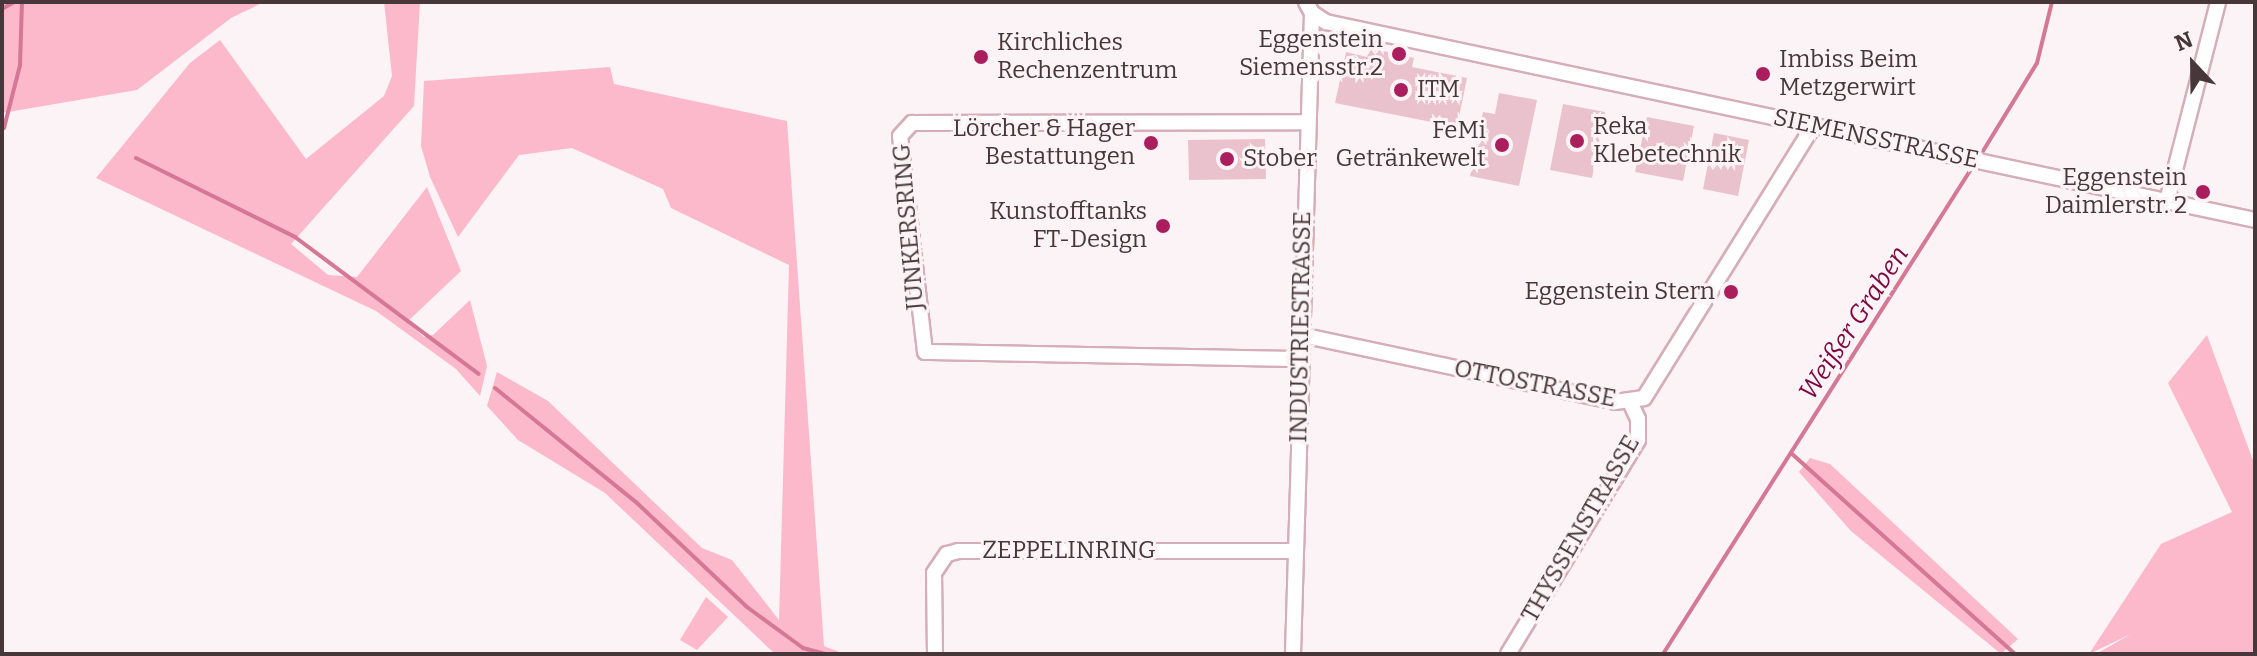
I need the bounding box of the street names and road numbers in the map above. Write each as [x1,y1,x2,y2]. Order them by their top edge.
street label: SIEMENSSTRASSE [1771,103,1981,175]
street label: JUNKERSRING [887,143,931,311]
street label: INDUSTRIESTRASSE [1285,211,1317,443]
street label: OTTOSTRASSE [1452,354,1618,414]
street label: THYSSENSTRASSE [1516,431,1646,627]
street label: ZEPPELINRING [982,537,1156,565]

